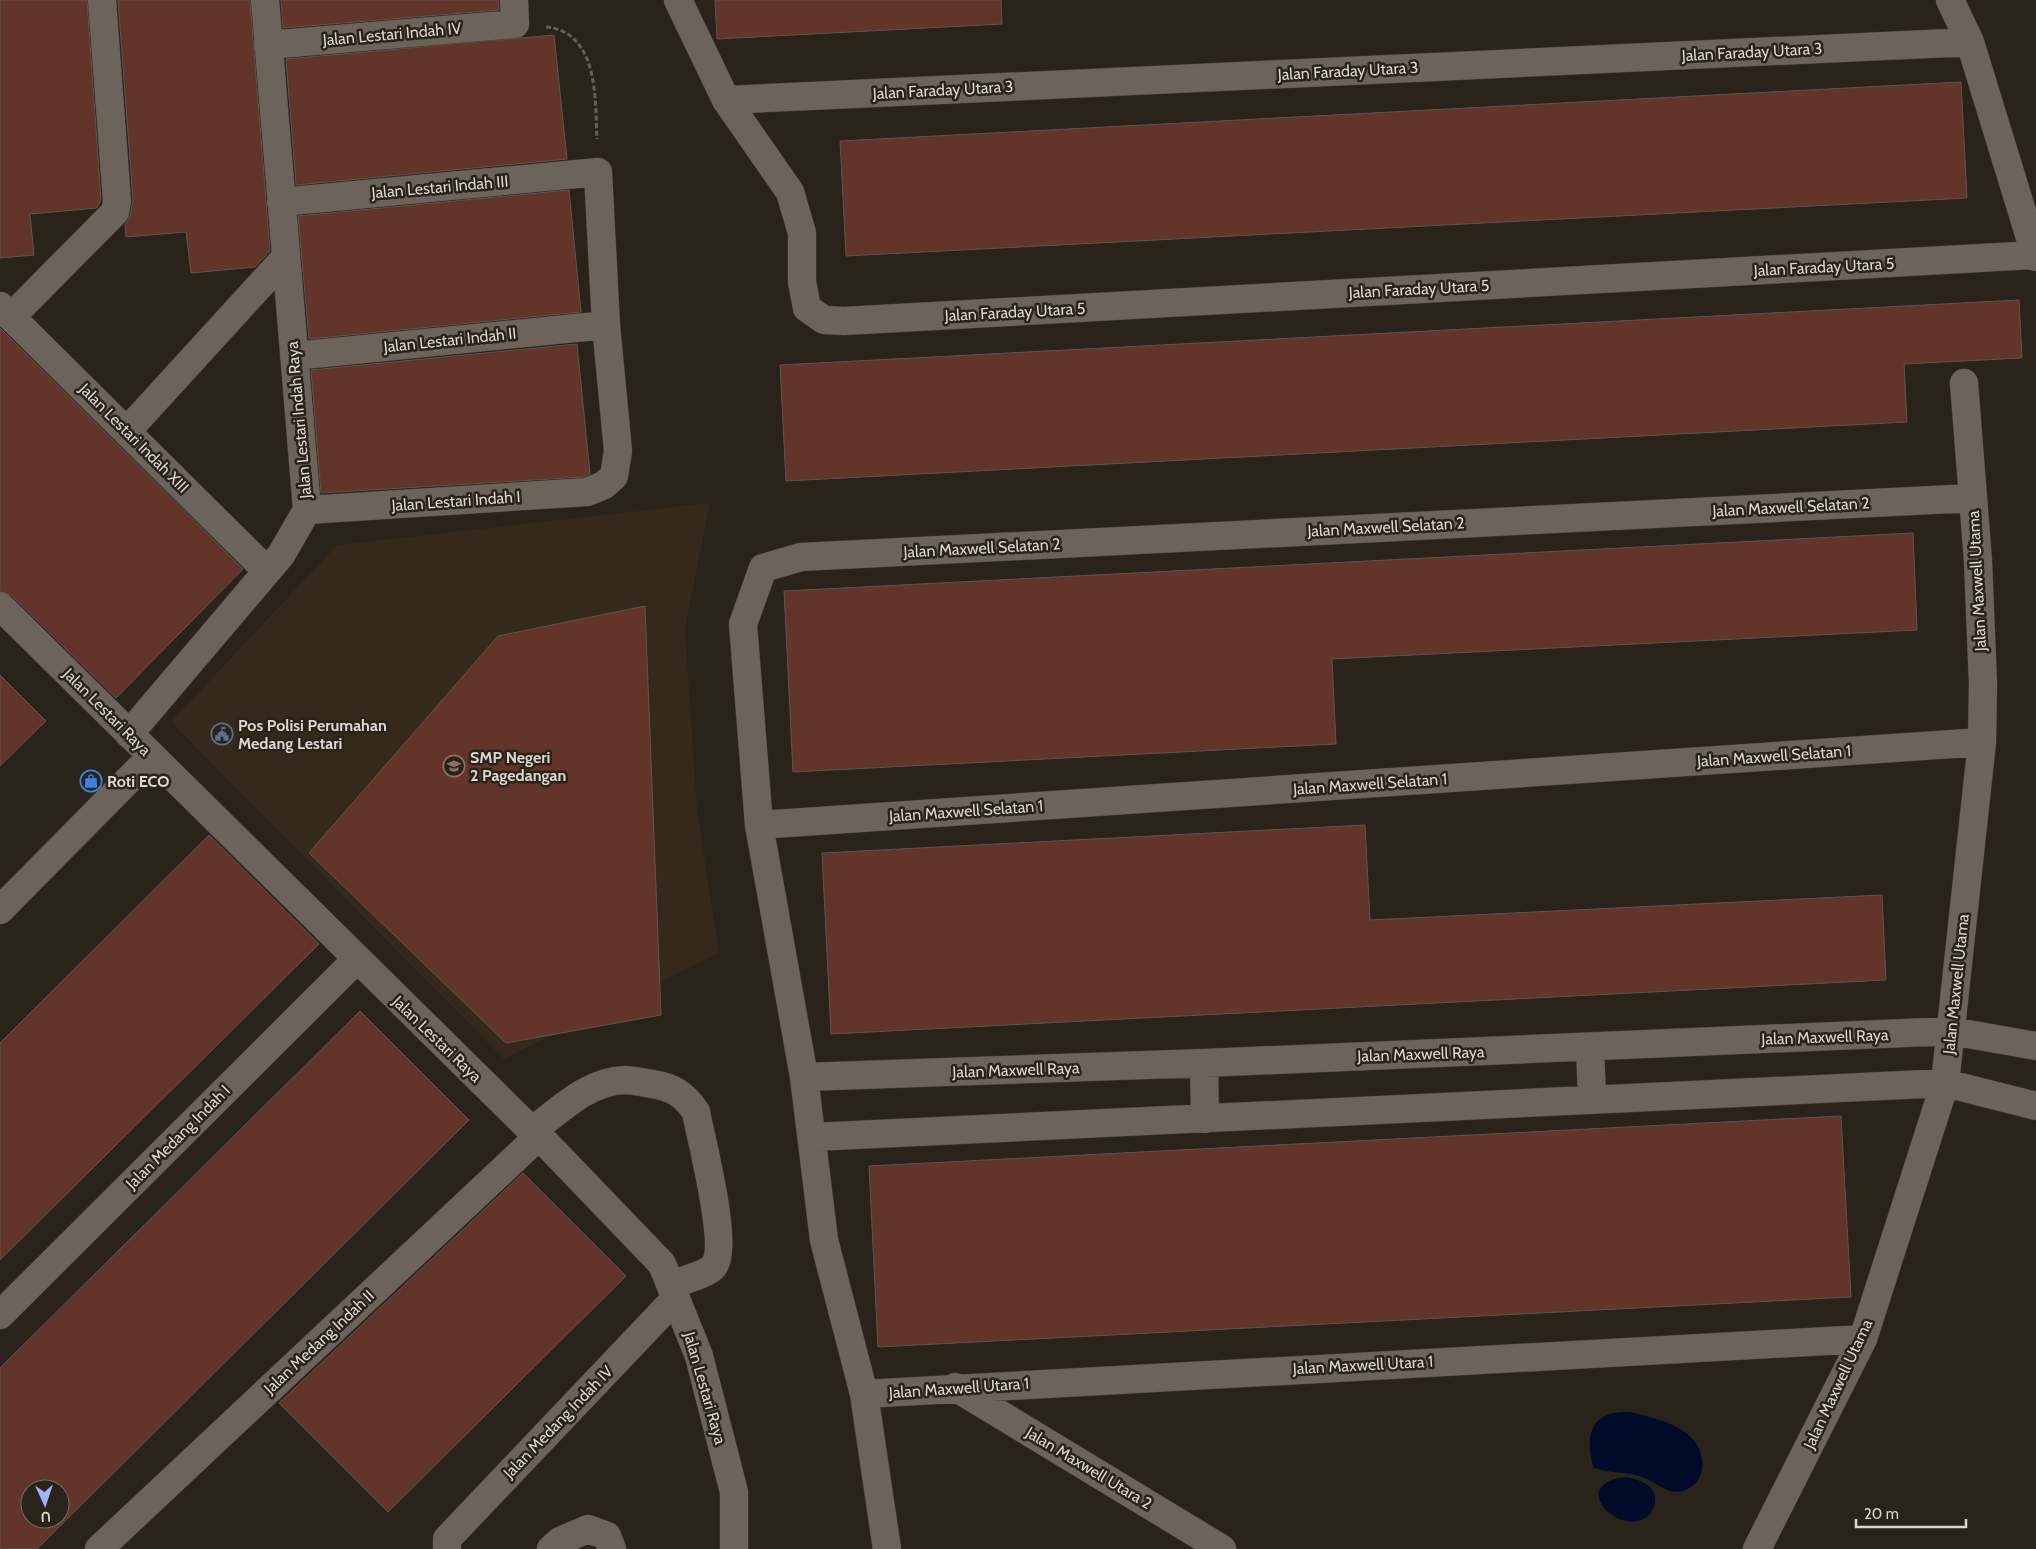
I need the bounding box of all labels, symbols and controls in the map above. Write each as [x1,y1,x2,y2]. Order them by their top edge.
street label: Jalan Lestari Indah IV [321,18,462,50]
street label: Jalan Faraday Utara 3 [1680,39,1823,65]
street label: Jalan Faraday Utara 3 [1276,58,1419,84]
street label: Jalan Faraday Utara 3 [871,77,1014,103]
street label: Jalan Lestari Indah III [370,172,509,203]
street label: Jalan Faraday Utara 5 [1752,254,1895,280]
street label: Jalan Faraday Utara 5 [1347,276,1490,302]
street label: Jalan Faraday Utara 5 [943,299,1086,325]
street label: Jalan Lestari Indah II [382,324,517,357]
street label: Jalan Lestari Indah Raya [283,340,315,500]
street label: Jalan Lestari Indah XIII [75,379,193,497]
street label: Jalan Lestari Indah I [390,487,521,515]
street label: Jalan Maxwell Selatan 2 [1711,493,1870,521]
street label: Jalan Maxwell Utama [1964,510,1990,653]
street label: Jalan Maxwell Selatan 2 [1306,513,1465,541]
street label: Jalan Maxwell Selatan 2 [902,534,1061,562]
street label: Jalan Lestari Raya [59,664,155,760]
place label: Pos Polisi Perumahan Medang Lestari [238,716,387,753]
public building icon: Pos Polisi Perumahan Medang Lestari [210,722,234,746]
street label: Jalan Maxwell Selatan 1 [1695,741,1852,771]
place label: SMP Negeri 2 Pagedangan [470,748,566,785]
school or university icon: SMP Negeri 2 Pagedangan [442,754,466,778]
shop icon: Roti ECO [79,769,103,793]
street label: Jalan Maxwell Selatan 1 [1291,769,1448,799]
place label: Roti ECO [107,772,169,791]
street label: Jalan Maxwell Selatan 1 [887,796,1044,826]
street label: Jalan Maxwell Utama [1939,913,1973,1056]
street label: Jalan Lestari Raya [388,991,486,1086]
street label: Jalan Maxwell Raya [1760,1025,1889,1049]
street label: Jalan Maxwell Raya [1356,1042,1485,1066]
street label: Jalan Maxwell Raya [951,1058,1080,1082]
street label: Jalan Medang Indah I [121,1081,234,1194]
street label: Jalan Medang Indah II [259,1286,378,1399]
street label: Jalan Maxwell Utama [1799,1316,1877,1453]
street label: Jalan Lestari Raya [680,1329,730,1447]
street label: Jalan Maxwell Utara 1 [1291,1352,1434,1378]
street label: Jalan Medang Indah IV [499,1362,617,1483]
street label: Jalan Maxwell Utara 1 [887,1374,1030,1402]
street label: Jalan Maxwell Utara 2 [1022,1422,1156,1513]
north arrow [20,1479,70,1529]
scale bar [1856,1496,1966,1528]
text: 20 m [1864,1505,1899,1523]
text: U [40,1508,51,1526]

